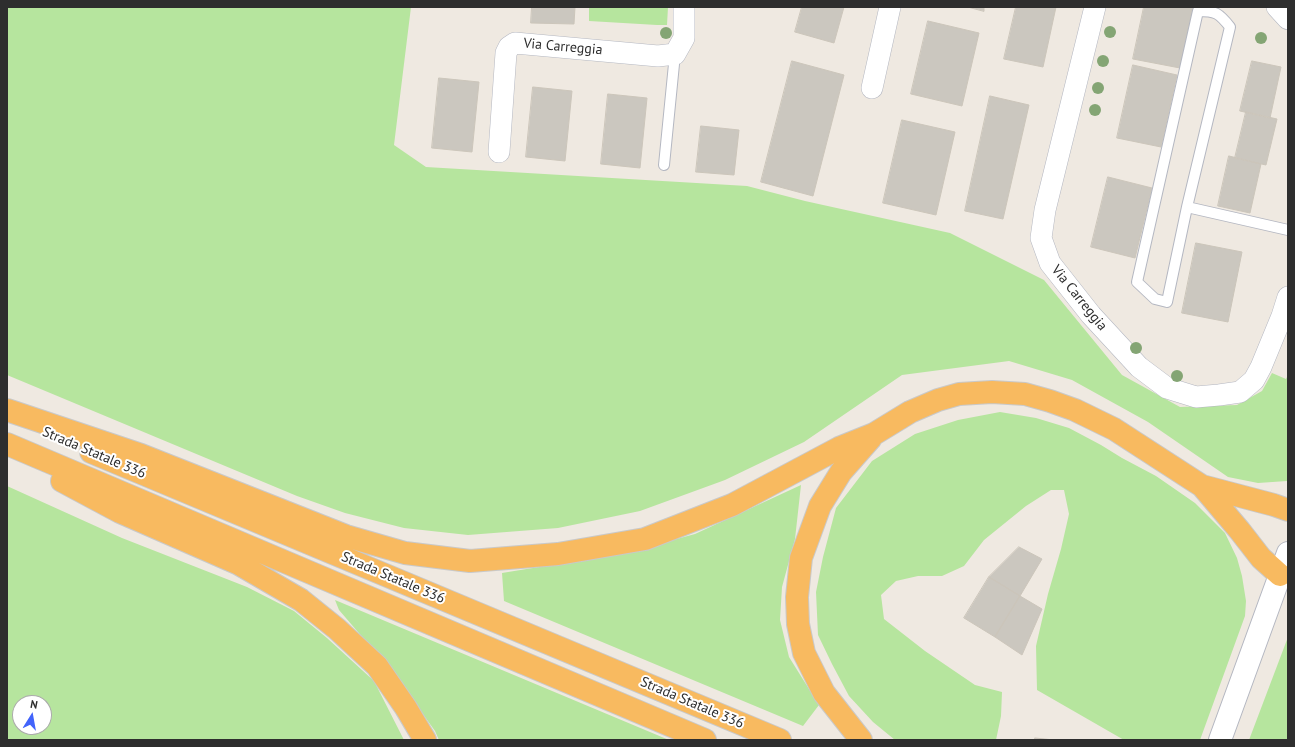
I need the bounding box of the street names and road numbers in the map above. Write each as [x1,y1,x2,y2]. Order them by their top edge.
street label: Via Carreggia [523,35,603,59]
street label: Via Carreggia [1048,262,1110,334]
street label: Strada Statale 336 [40,424,148,482]
street label: Strada Statale 336 [339,549,447,607]
street label: Strada Statale 336 [638,674,746,732]

